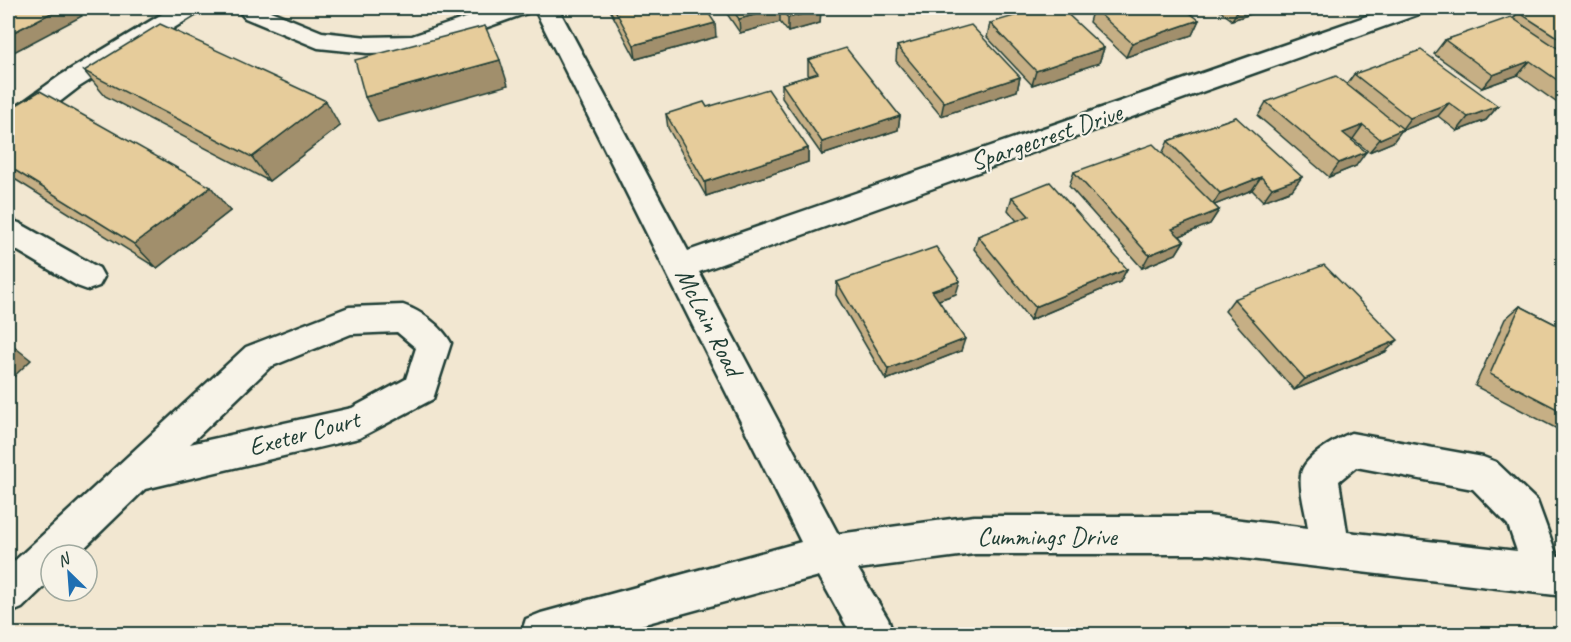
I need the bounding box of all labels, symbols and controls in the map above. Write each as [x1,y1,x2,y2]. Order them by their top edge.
street label: Spargecrest Drive [966,95,1128,178]
street label: McLain Road [668,263,752,385]
street label: Exeter Court [245,402,365,464]
street label: Cummings Drive [977,520,1118,553]
north arrow [39,543,99,603]
text: N [54,548,75,571]

